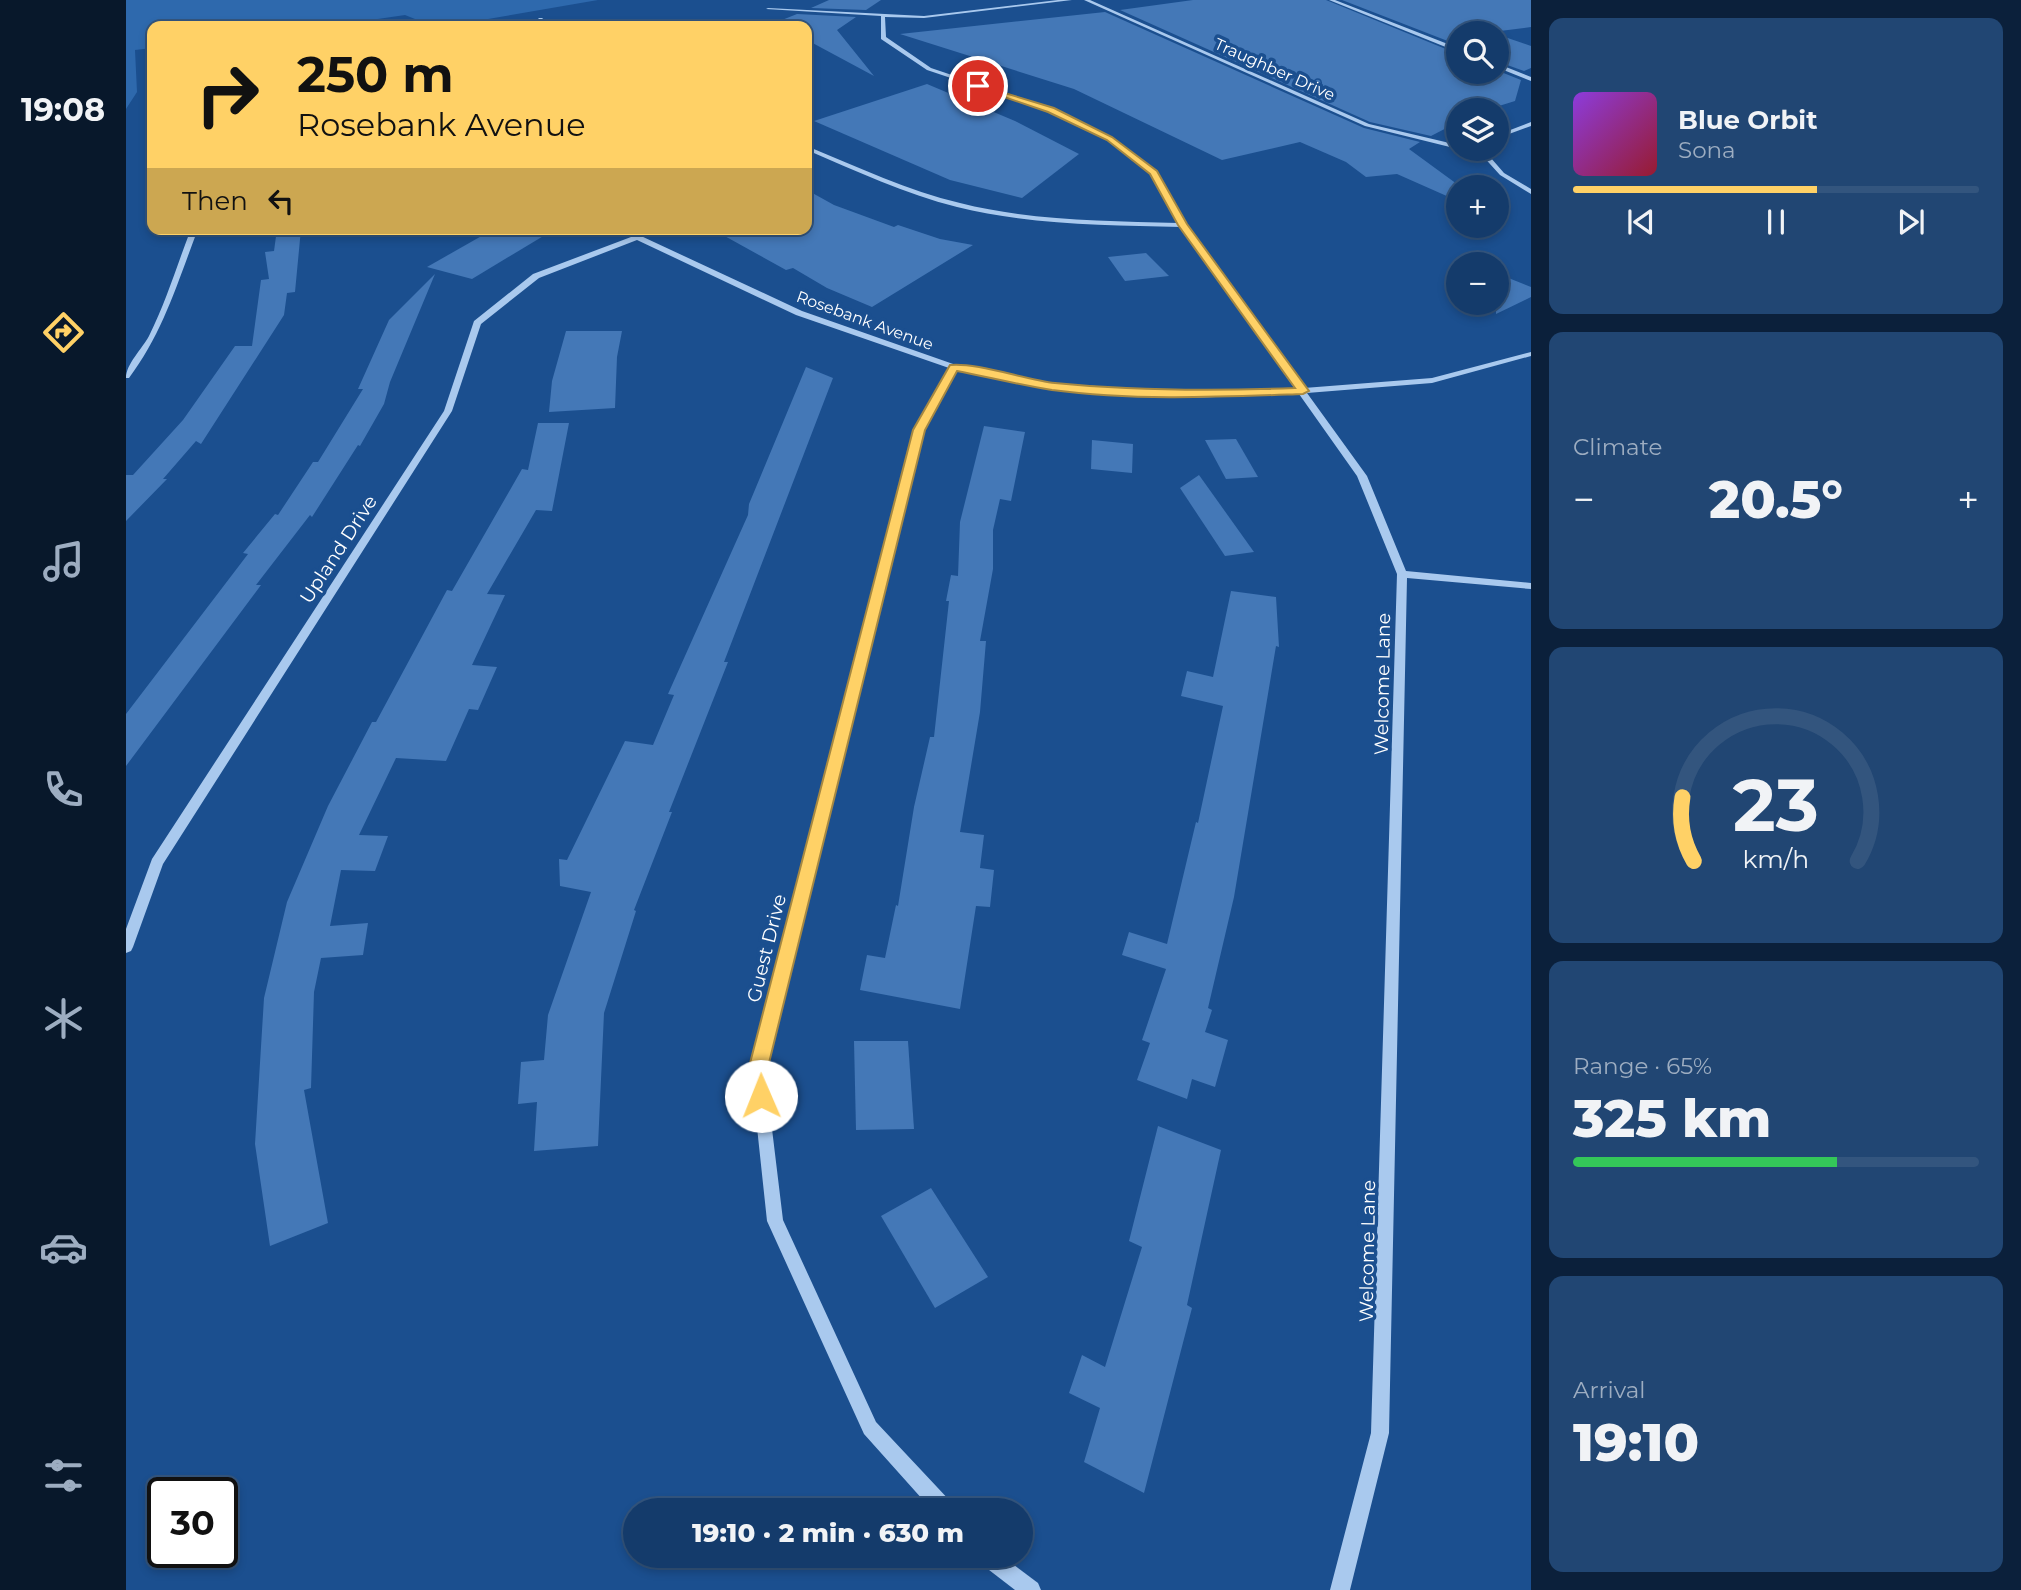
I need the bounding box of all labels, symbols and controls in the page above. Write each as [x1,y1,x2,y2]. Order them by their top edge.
map controls [1446,21,1509,315]
button: search [1446,21,1509,84]
street label: Traughber Drive [1212,34,1338,105]
text: 250 m [297,45,454,104]
icon: right [182,49,273,140]
pin [948,56,1008,116]
icon: arrive [959,67,997,105]
text: 19:08 [21,90,105,129]
button: layers [1446,98,1509,161]
text: Blue Orbit [1678,104,1817,136]
text: Rosebank Avenue [297,105,586,144]
text: Sona [1678,136,1736,164]
button: + [1446,175,1509,238]
icon: left [262,182,300,220]
text: Then [182,185,248,217]
icon: previous [1622,203,1660,241]
icon: pause [1757,203,1795,241]
icon: next [1892,203,1930,241]
button: − [1446,252,1509,315]
street label: Rosebank Avenue [794,287,936,354]
icon: directions [39,308,88,357]
text: Climate [1573,433,1662,461]
text: 20.5° [1709,468,1843,531]
text: − [1573,476,1595,523]
text: + [1957,476,1979,523]
street label: Upland Drive [295,491,382,608]
icon: music [39,537,88,586]
street label: Welcome Lane [1370,613,1395,755]
text: 23 [1733,761,1819,849]
icon: phone [39,765,88,814]
text: km/h [1743,844,1809,874]
street label: Guest Drive [742,892,791,1005]
icon: climate [39,994,88,1043]
text: Range · 65% [1573,1052,1712,1080]
position arrow [724,1059,798,1133]
text: 325 km [1573,1087,1771,1150]
street label: Welcome Lane [1355,1180,1380,1322]
icon: car [39,1223,88,1272]
text: Arrival [1573,1376,1646,1404]
text: 19:10 [1573,1411,1699,1474]
icon: filters [39,1451,88,1500]
speed limit sign: 30 [147,1477,238,1568]
text: 19:10 · 2 min · 630 m [692,1517,964,1549]

